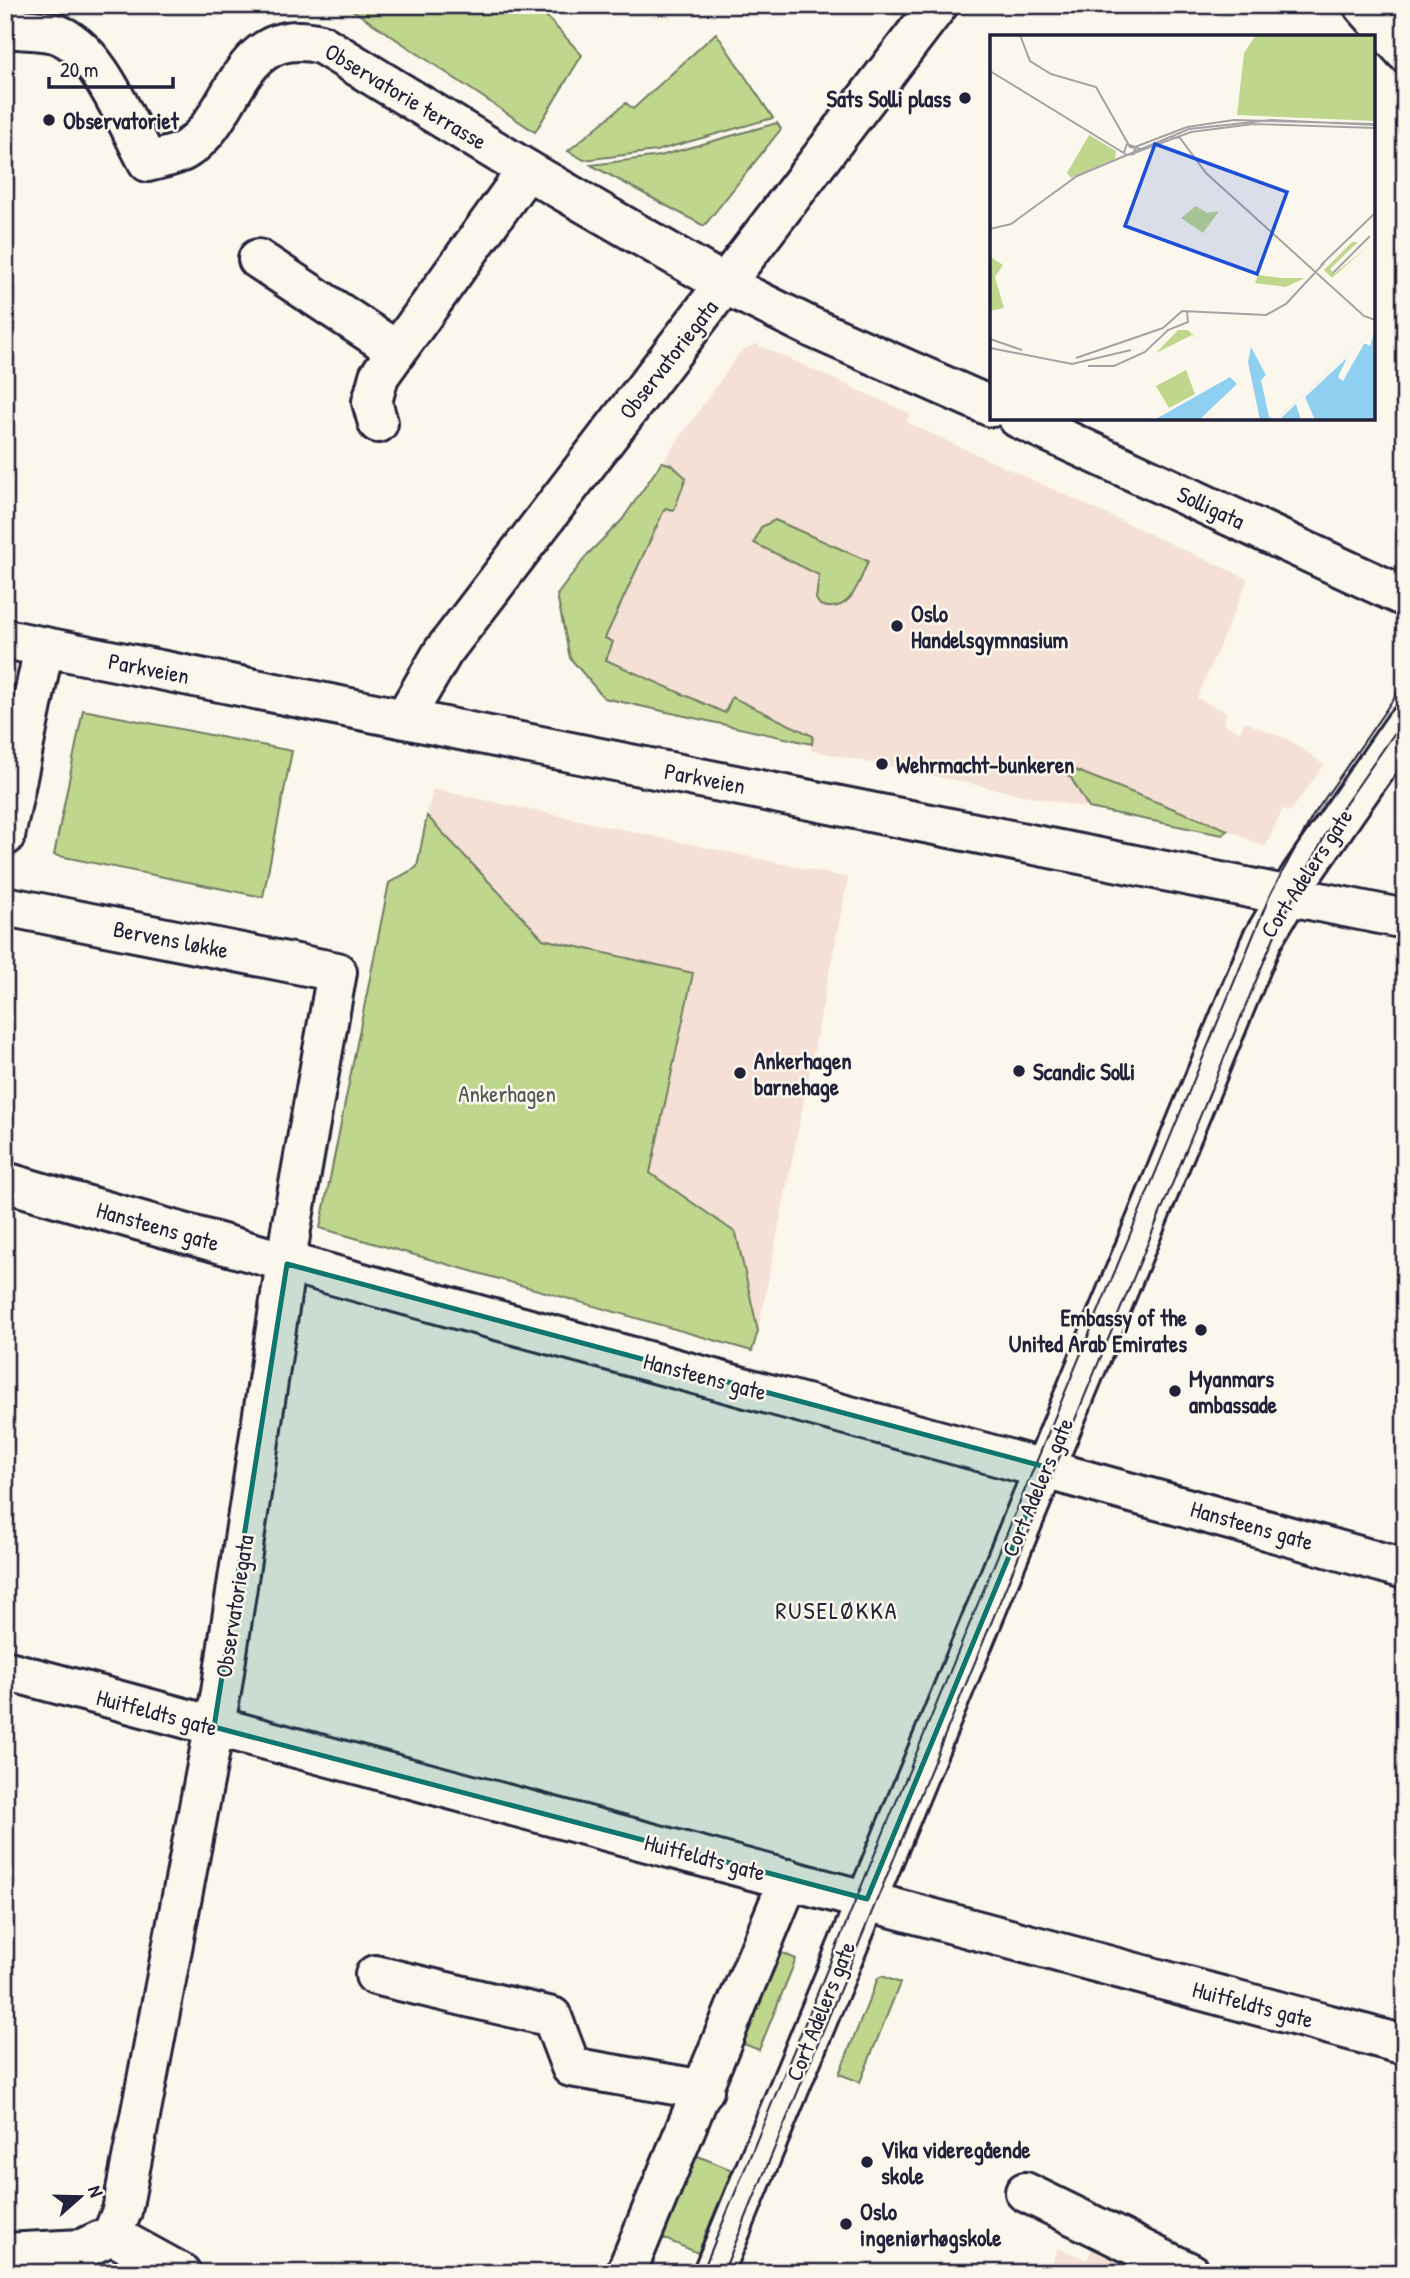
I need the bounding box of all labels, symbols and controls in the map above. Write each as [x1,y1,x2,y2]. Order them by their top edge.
street label: Observatorie terrasse [319,35,493,157]
inset map [990,35,1375,420]
scale bar [49,46,173,90]
text: 20 m [60,55,98,84]
place label: Sats Solli plass [827,83,951,115]
marker: Sats Solli plass [957,90,973,106]
place label: Observatoriet [63,105,180,136]
marker: Observatoriet [41,112,57,128]
street label: Observatoriegata [611,293,725,425]
street label: Solligata [1172,478,1250,536]
place label: Oslo Handelsgymnasium [911,598,1068,656]
marker: Oslo Handelsgymnasium [889,618,905,634]
street label: Parkveien [106,645,192,691]
place label: Wehrmacht-bunkeren [896,749,1074,780]
street label: Parkveien [662,755,748,801]
marker: Wehrmacht-bunkeren [874,756,890,772]
street label: Cort Adelers gate [1253,803,1359,943]
street label: Bervens løkke [111,913,231,965]
place label: Ankerhagen barnehage [754,1045,852,1103]
place label: Scandic Solli [1033,1056,1135,1087]
marker: Scandic Solli [1011,1063,1027,1079]
marker: Ankerhagen barnehage [732,1065,748,1081]
park label: Ankerhagen [458,1078,556,1109]
street label: Hansteens gate [93,1194,223,1258]
place label: Embassy of the United Arab Emirates [1009,1302,1188,1359]
marker: Embassy of the United Arab Emirates [1193,1322,1209,1338]
street label: Hansteens gate [640,1345,770,1407]
place label: Myanmars ambassade [1189,1363,1278,1420]
marker: Myanmars ambassade [1167,1383,1183,1399]
street label: Cort Adelers gate [994,1413,1080,1561]
street label: Hansteens gate [1187,1493,1317,1557]
street label: Observatoriegata [207,1533,261,1679]
district label: RUSELØKKA [775,1594,899,1626]
street label: Huitfeldts gate [93,1681,221,1743]
street label: Huitfeldts gate [641,1826,769,1888]
street label: Cort Adelers gate [778,1937,862,2085]
street label: Huitfeldts gate [1189,1973,1317,2035]
place label: Vika videregående skole [881,2134,1031,2191]
marker: Vika videregående skole [859,2154,875,2170]
north arrow [46,2162,116,2232]
text: N [82,2182,110,2200]
place label: Oslo ingeniørhøgskole [860,2196,1002,2254]
marker: Oslo ingeniørhøgskole [838,2216,854,2232]

